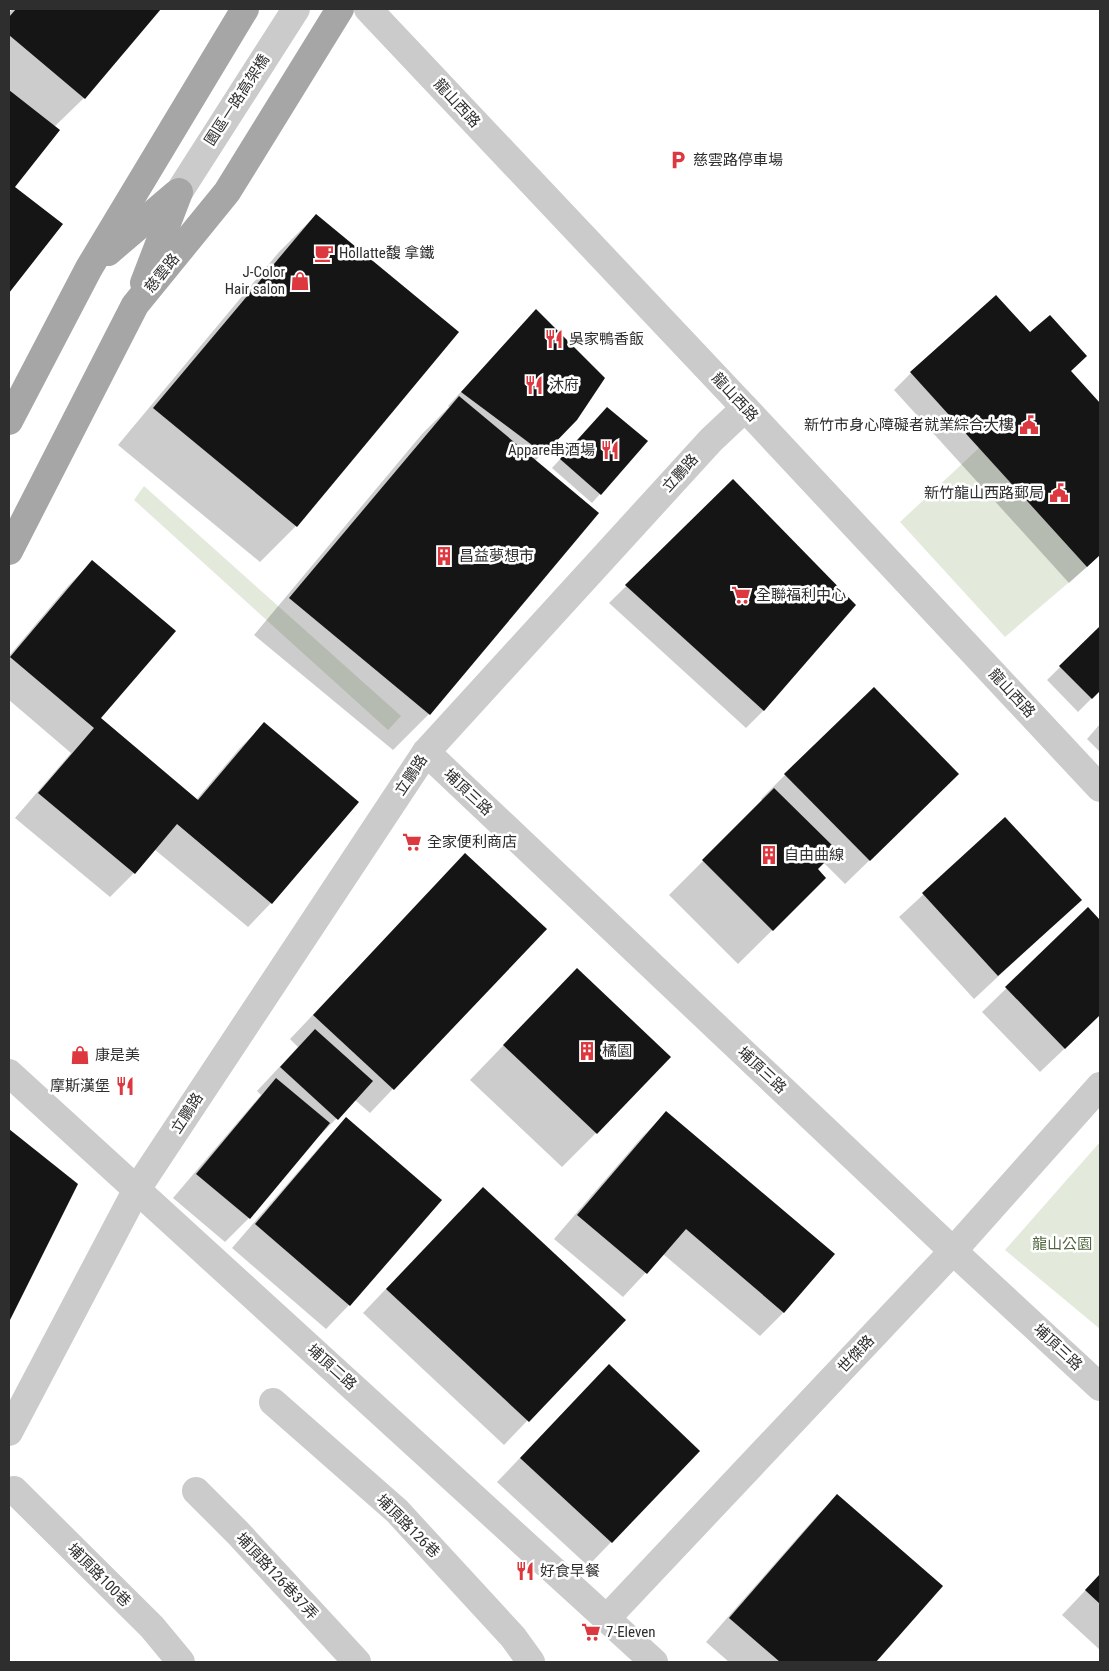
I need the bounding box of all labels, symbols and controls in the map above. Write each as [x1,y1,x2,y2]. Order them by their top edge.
street label: 園區一路高架橋 [201,51,273,149]
street label: 龍山西路 [430,75,484,131]
parking icon: 慈雲路停車場 [667,149,689,171]
place label: 慈雲路停車場 [693,151,783,169]
cafe icon: Hollatte馥 拿鐵 [313,242,335,264]
place label: Hollatte馥 拿鐵 [339,244,434,262]
street label: 慈雲路 [141,250,183,296]
place label: J-Color Hair salon [225,263,285,298]
shop icon: J-Color Hair salon [289,270,311,292]
restaurant icon: 吳家鴨香飯 [543,328,565,350]
place label: 吳家鴨香飯 [569,330,644,348]
street label: 龍山西路 [708,369,762,425]
restaurant icon: 沐府 [523,374,545,396]
place label: 沐府 [549,376,579,394]
public building icon: 新竹市身心障礙者就業綜合大樓 [1018,414,1040,436]
place label: 新竹市身心障礙者就業綜合大樓 [804,416,1014,434]
restaurant icon: Appare串酒場 [599,439,621,461]
place label: Appare串酒場 [508,441,595,459]
street label: 立鵬路 [658,450,702,496]
public building icon: 新竹龍山西路郵局 [1048,482,1070,504]
place label: 新竹龍山西路郵局 [924,484,1044,502]
building icon: 昌益夢想市 [433,545,455,567]
place label: 昌益夢想市 [459,547,534,565]
supermarket icon: 全聯福利中心 [730,584,752,606]
place label: 全聯福利中心 [756,586,846,604]
street label: 龍山西路 [985,665,1039,721]
street label: 立鵬路 [391,751,431,799]
street label: 埔頂三路 [440,765,496,819]
supermarket icon: 全家便利商店 [401,831,423,853]
place label: 全家便利商店 [427,833,517,851]
building icon: 自由曲線 [758,844,780,866]
place label: 自由曲線 [784,846,844,864]
building icon: 橘園 [576,1040,598,1062]
place label: 橘園 [602,1042,632,1060]
street label: 埔頂三路 [734,1043,790,1097]
shop icon: 康是美 [69,1044,91,1066]
place label: 康是美 [95,1046,140,1064]
restaurant icon: 摩斯漢堡 [114,1075,136,1097]
place label: 摩斯漢堡 [50,1077,110,1095]
street label: 立鵬路 [167,1089,207,1137]
park label: 龍山公園 [1032,1235,1092,1253]
street label: 埔頂三路 [1030,1320,1086,1374]
street label: 世傑路 [834,1331,878,1377]
street label: 埔頂二路 [304,1340,360,1394]
street label: 埔頂路126巷 [373,1491,443,1561]
street label: 埔頂路126巷37弄 [232,1529,322,1623]
street label: 埔頂路100巷 [64,1540,134,1610]
restaurant icon: 好食早餐 [514,1560,536,1582]
place label: 好食早餐 [540,1562,600,1580]
supermarket icon: 7-Eleven [580,1621,602,1643]
place label: 7-Eleven [606,1623,656,1641]

